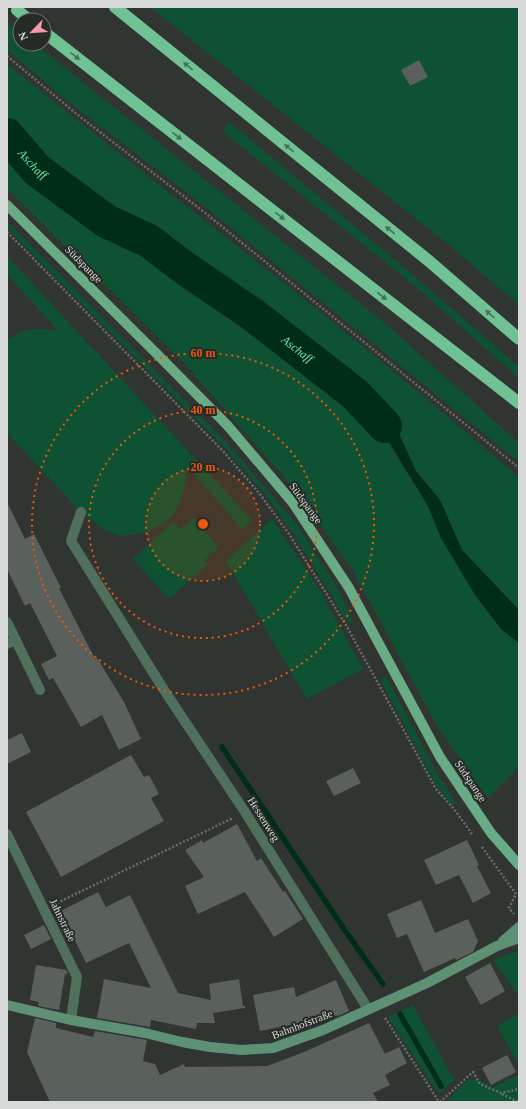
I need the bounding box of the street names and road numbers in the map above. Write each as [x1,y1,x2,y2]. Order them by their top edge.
street label: Südspange [63,243,105,285]
street label: Südspange [287,480,325,526]
street label: Südspange [453,758,489,804]
street label: Hessenweg [246,795,283,844]
street label: Jahnstraße [47,897,79,944]
street label: Bahnhofstraße [270,1007,334,1041]

